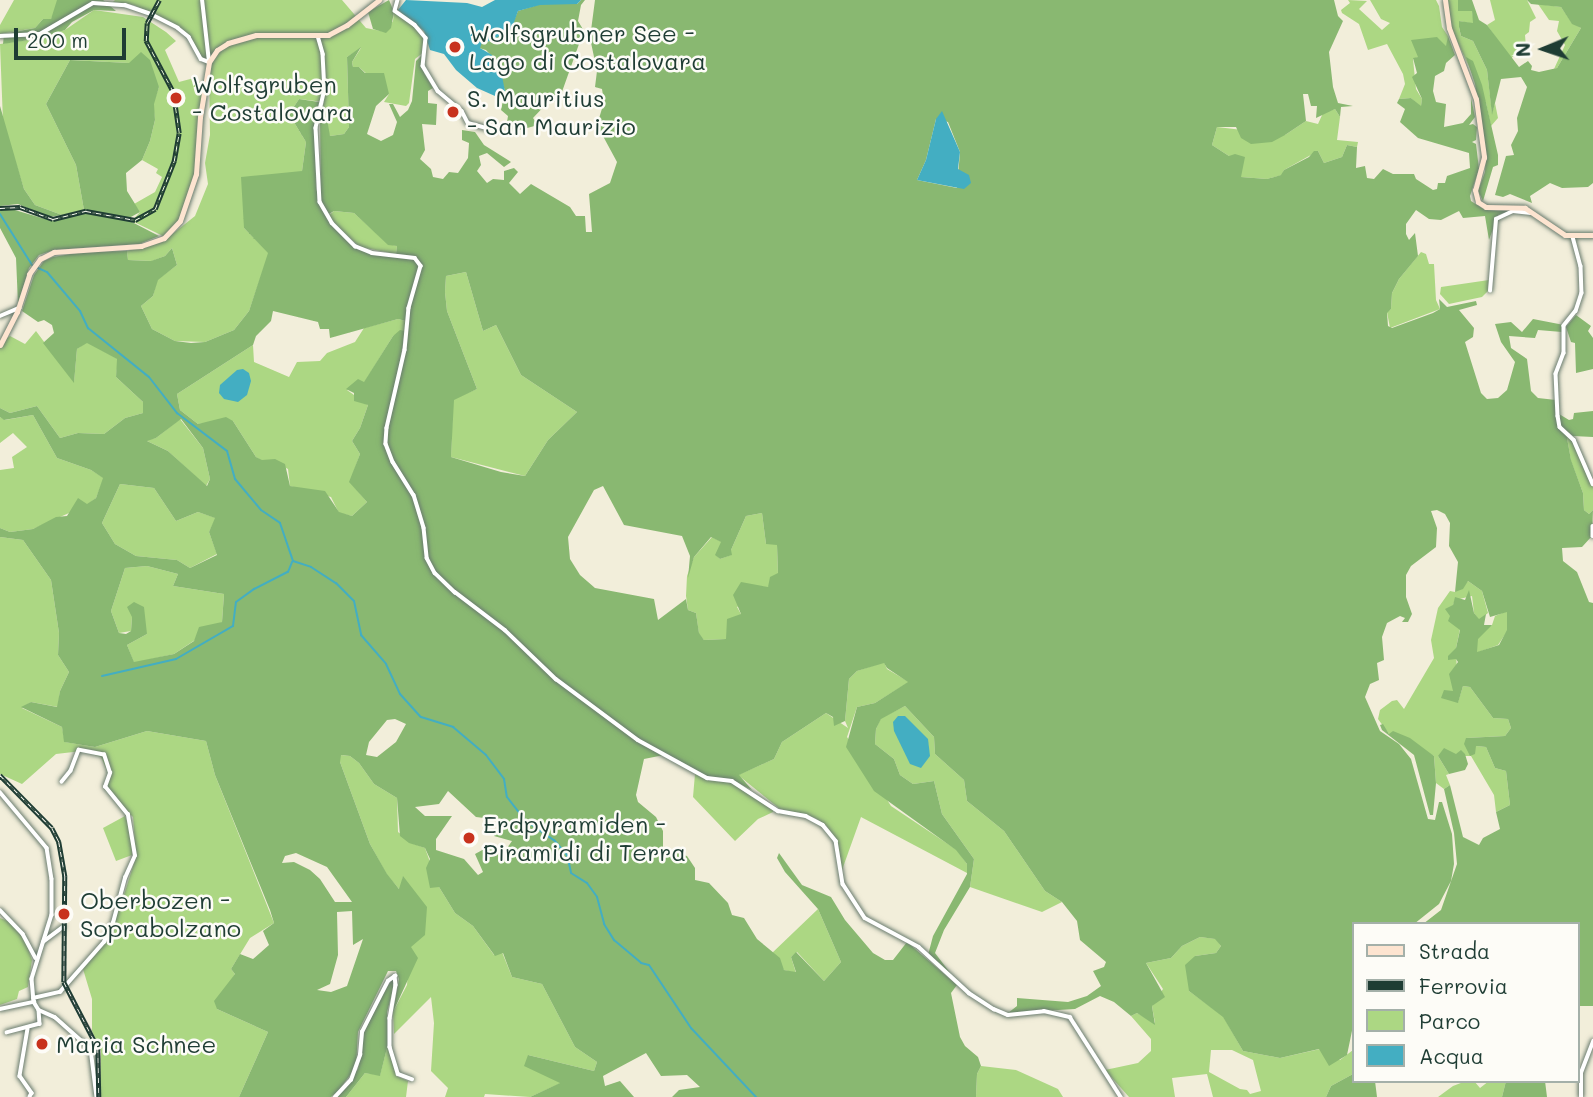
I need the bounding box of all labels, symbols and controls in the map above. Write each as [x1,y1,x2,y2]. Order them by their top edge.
scale bar [18,14,130,58]
north arrow [1509,14,1579,84]
place label: Wolfsgrubner See - Lago di Costalovara [469,19,706,75]
text: 200 m [27,26,88,53]
marker: Wolfsgrubner See - Lago di Costalovara [447,39,463,55]
text: N [1510,42,1535,57]
place label: Wolfsgruben - Costalovara [192,70,353,126]
place label: S. Mauritius - San Maurizio [467,84,636,140]
marker: Wolfsgruben - Costalovara [166,88,186,108]
marker: S. Mauritius - San Maurizio [445,104,461,120]
place label: Erdpyramiden - Piramidi di Terra [483,810,686,866]
marker: Erdpyramiden - Piramidi di Terra [461,830,477,846]
place label: Oberbozen - Soprabolzano [80,886,241,942]
marker: Oberbozen - Soprabolzano [54,904,74,924]
legend [1352,922,1579,1083]
text: Strada [1419,937,1490,964]
text: Ferrovia [1419,972,1508,999]
text: Parco [1419,1007,1480,1034]
place label: Maria Schnee [56,1030,216,1058]
marker: Maria Schnee [34,1036,50,1052]
text: Acqua [1419,1042,1484,1069]

